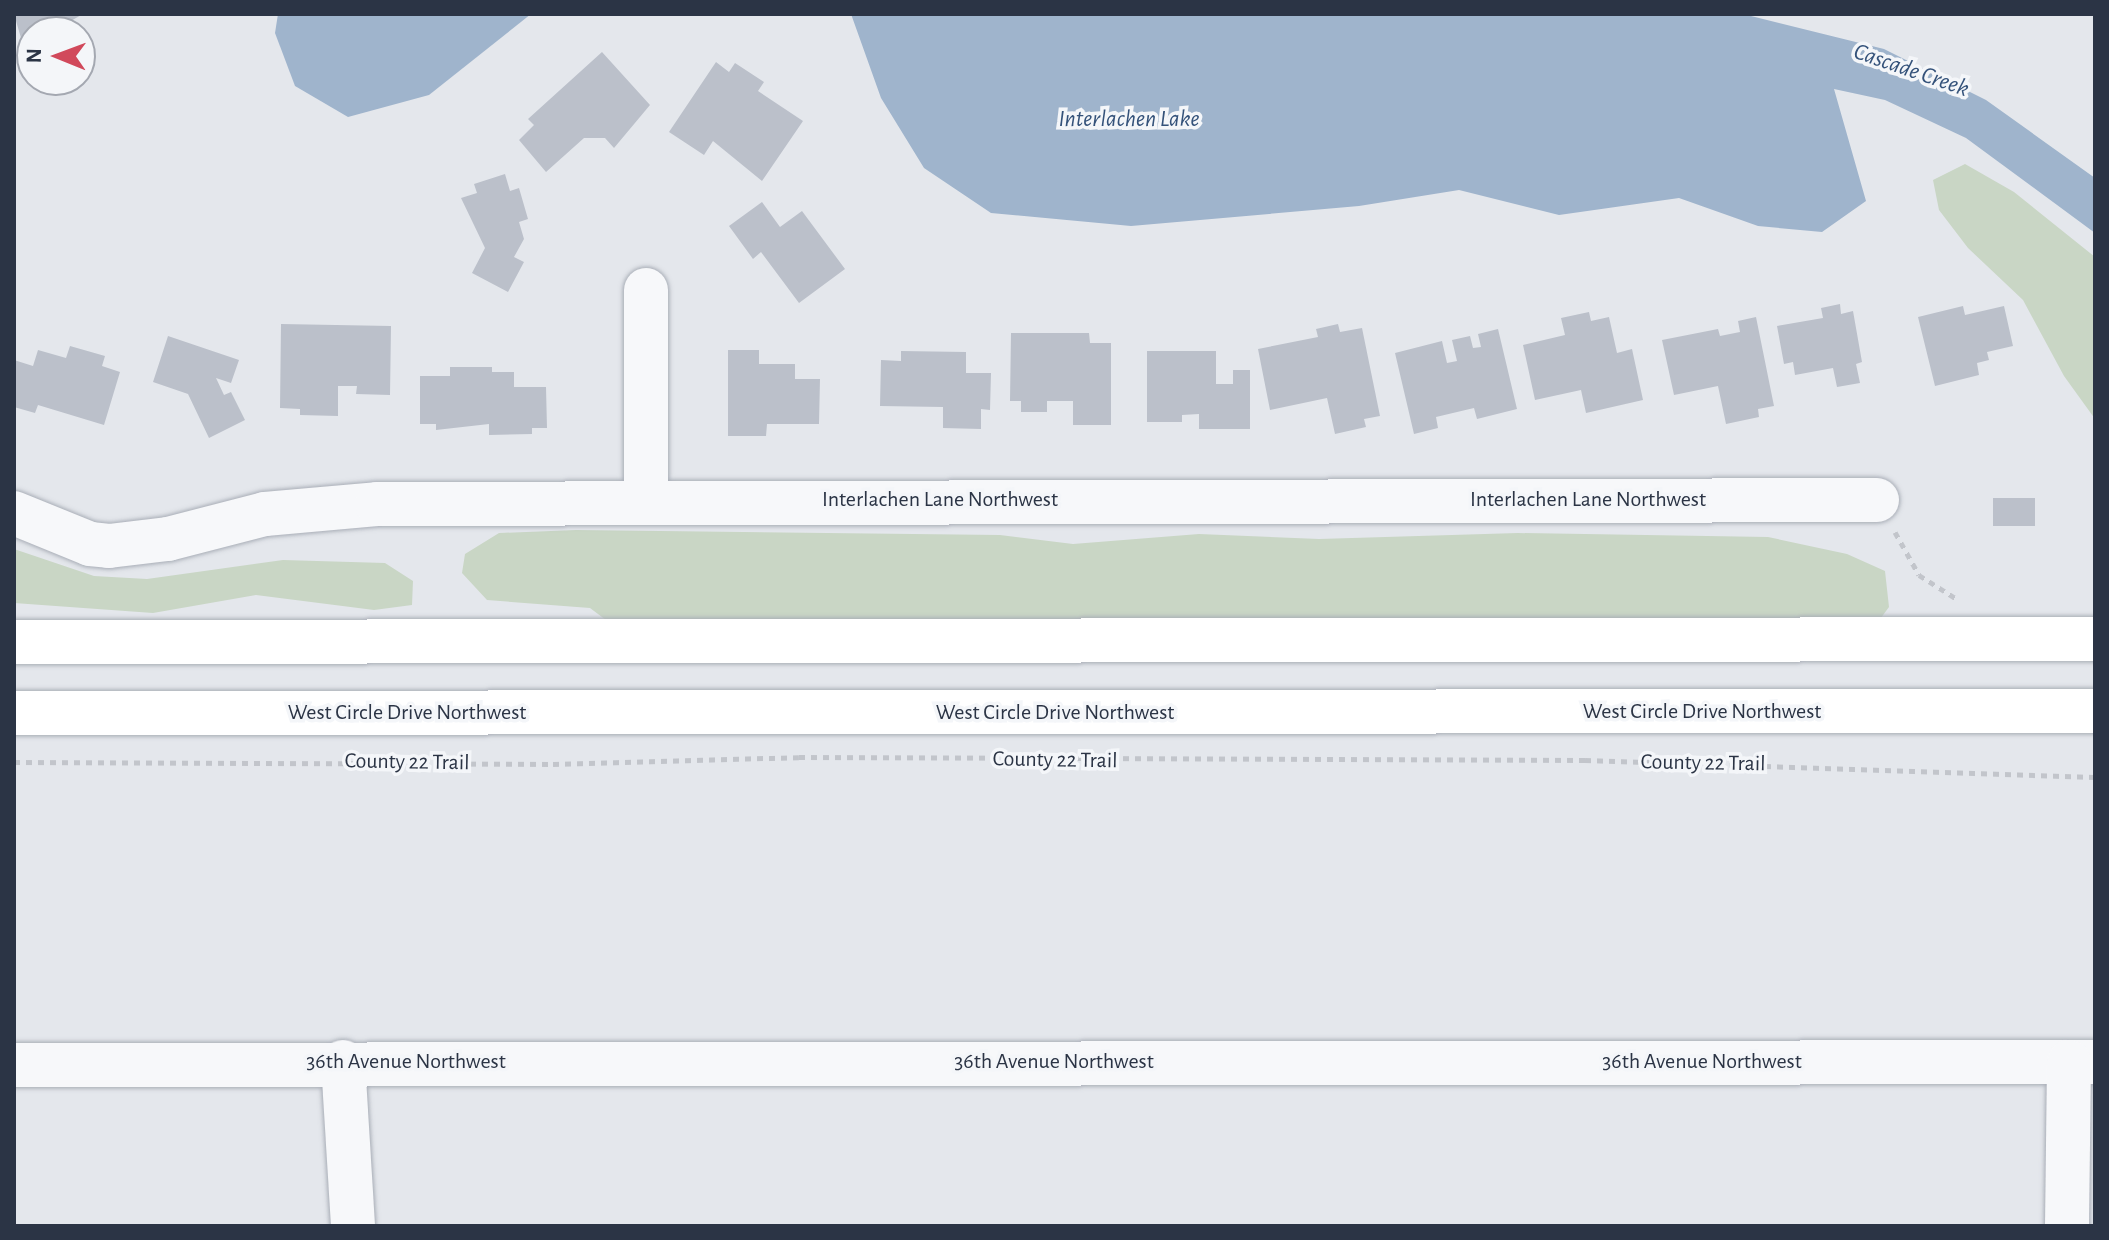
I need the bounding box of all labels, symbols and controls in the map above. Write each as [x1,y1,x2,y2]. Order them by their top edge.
north arrow [16,16,96,96]
water label: Cascade Creek [1850,38,1972,104]
text: N [23,48,45,63]
water label: Interlachen Lake [1058,106,1200,134]
street label: Interlachen Lane Northwest [822,487,1058,513]
street label: Interlachen Lane Northwest [1470,487,1706,513]
street label: West Circle Drive Northwest [1583,699,1821,725]
street label: West Circle Drive Northwest [288,700,526,726]
street label: West Circle Drive Northwest [936,700,1174,726]
street label: County 22 Trail [992,746,1118,774]
street label: County 22 Trail [344,748,470,776]
street label: County 22 Trail [1640,749,1766,777]
street label: 36th Avenue Northwest [306,1049,506,1075]
street label: 36th Avenue Northwest [954,1049,1154,1075]
street label: 36th Avenue Northwest [1602,1049,1802,1075]

